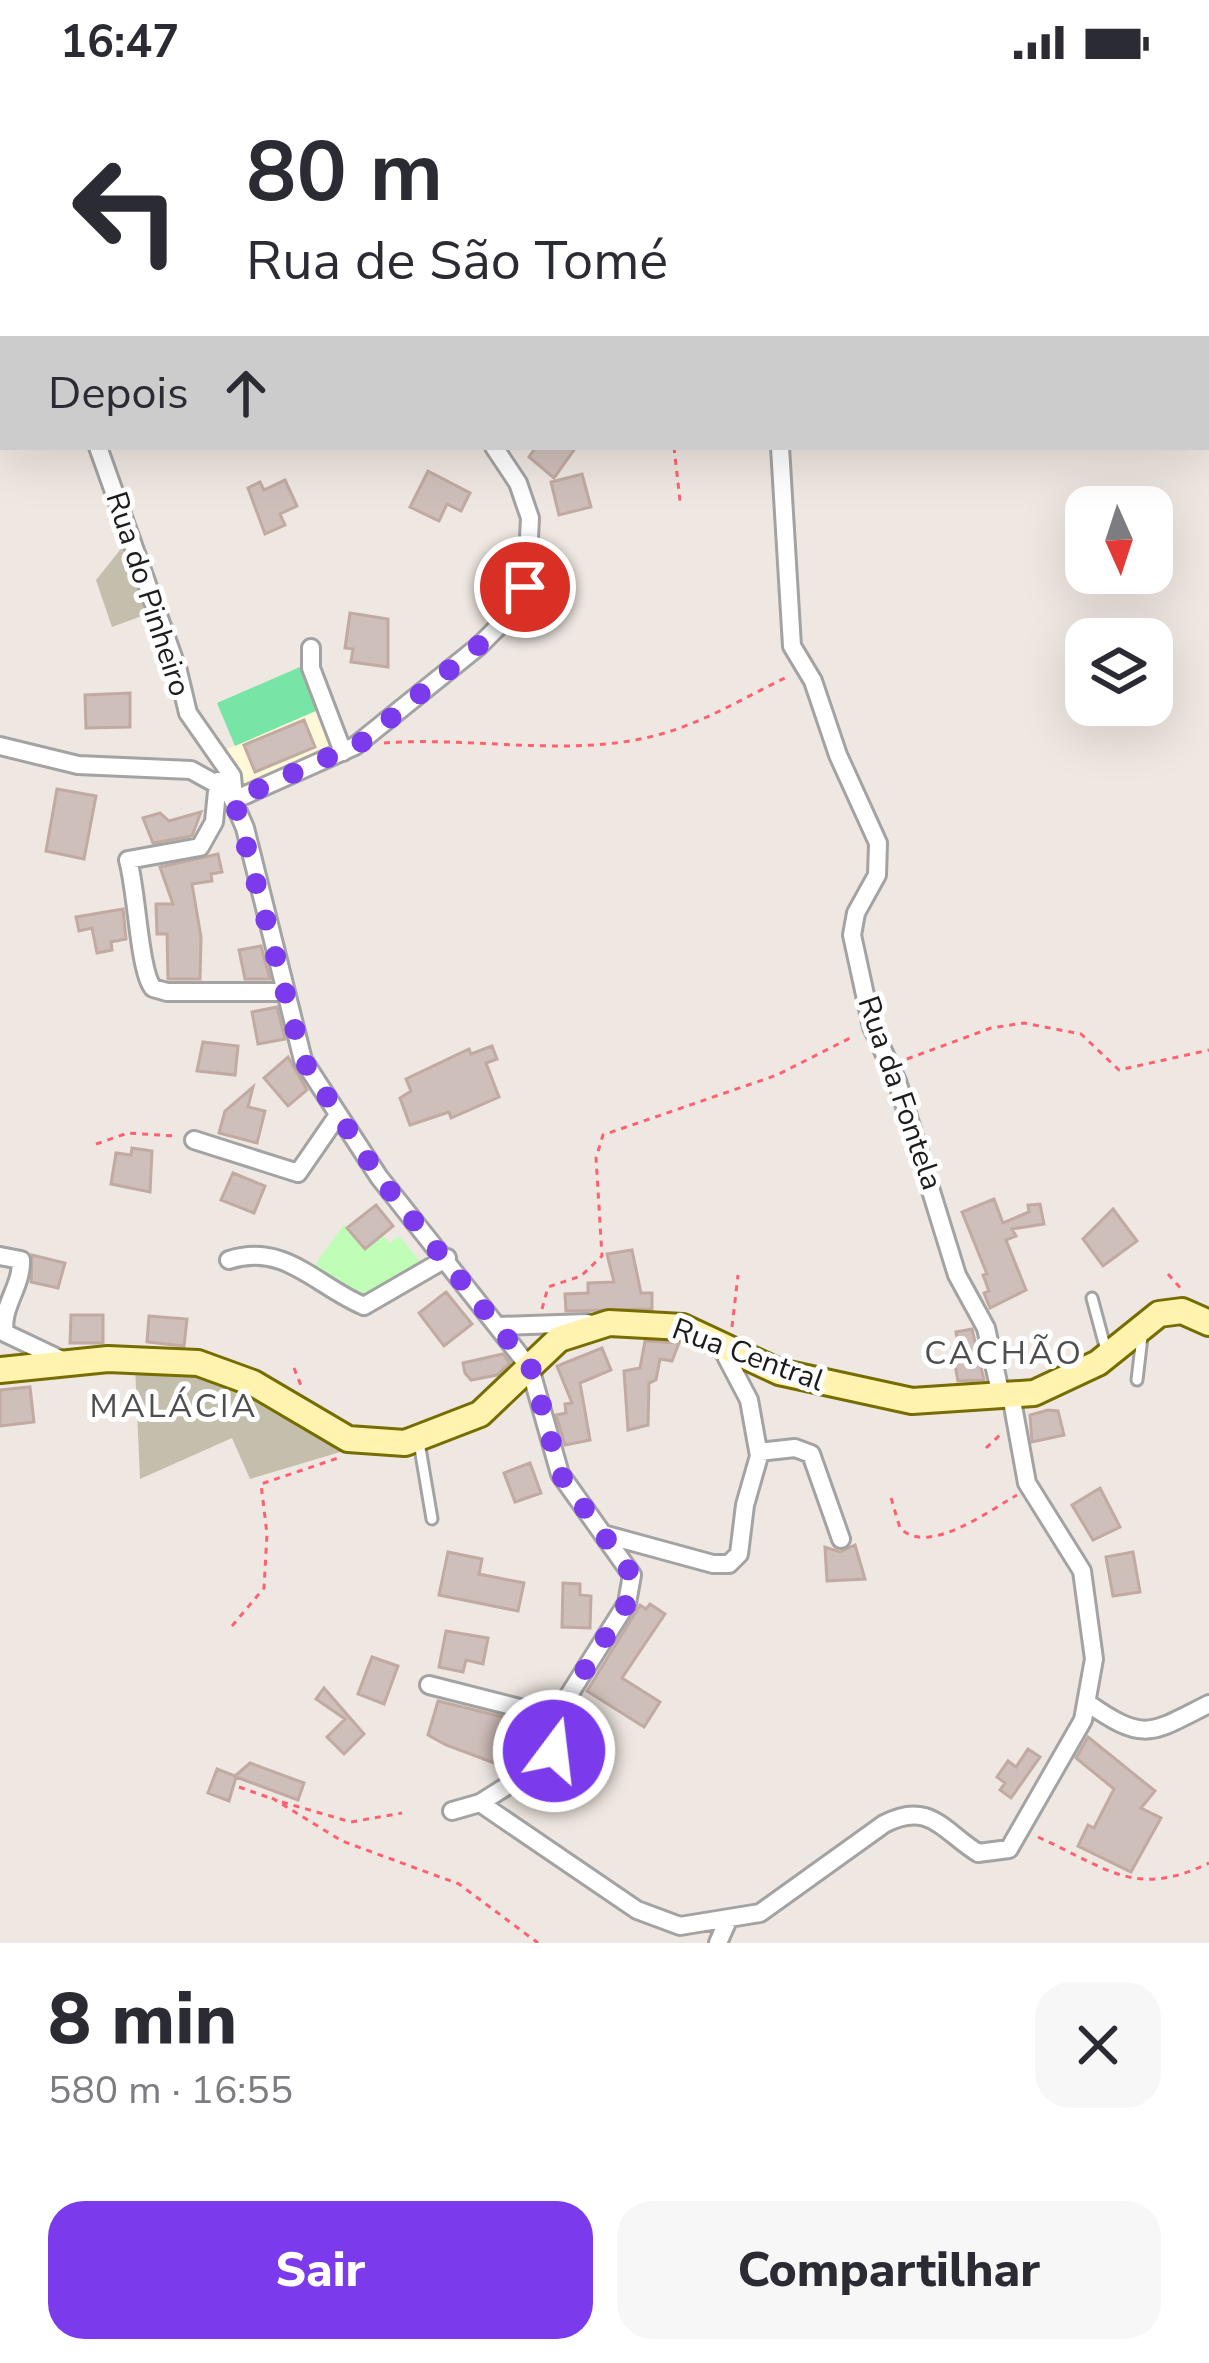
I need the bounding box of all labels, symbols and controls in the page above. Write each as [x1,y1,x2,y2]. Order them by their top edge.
text: 16:47 [60,12,179,73]
text: 80 m [246,115,443,230]
icon: left [48,132,204,288]
text: Rua de São Tomé [246,224,668,298]
icon: ahead [213,360,279,426]
text: Depois [48,363,189,424]
north arrow [1065,486,1173,594]
map controls [1065,486,1173,726]
street label: Rua do Pinheiro [96,487,200,701]
pin [474,536,576,638]
icon: arrive [492,554,558,620]
button: layers [1065,618,1173,726]
street label: Rua da Fontela [848,991,952,1195]
street label: Rua Central [667,1309,830,1401]
district label: CACHÃO [924,1331,1084,1376]
district label: MALÁCIA [90,1384,258,1429]
position arrow [491,1688,617,1814]
text: 8 min [48,1970,237,2068]
button: close [1035,1982,1161,2108]
text: 580 m · 16:55 [48,2064,293,2117]
button: Sair [48,2201,593,2339]
button: Compartilhar [617,2201,1161,2339]

